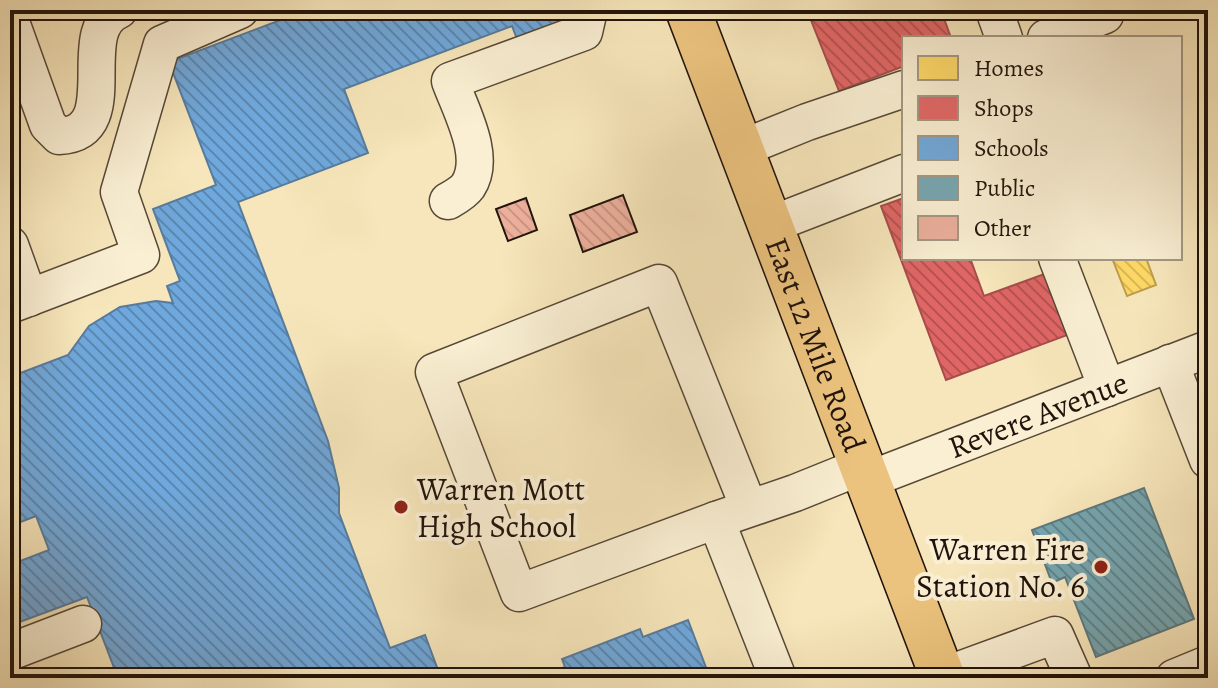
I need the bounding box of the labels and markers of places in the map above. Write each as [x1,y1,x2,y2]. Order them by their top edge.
place label: Warren Mott High School [416,467,585,548]
marker: Warren Mott High School [392,498,410,516]
place label: Warren Fire Station No. 6 [916,527,1085,608]
marker: Warren Fire Station No. 6 [1092,558,1110,576]

